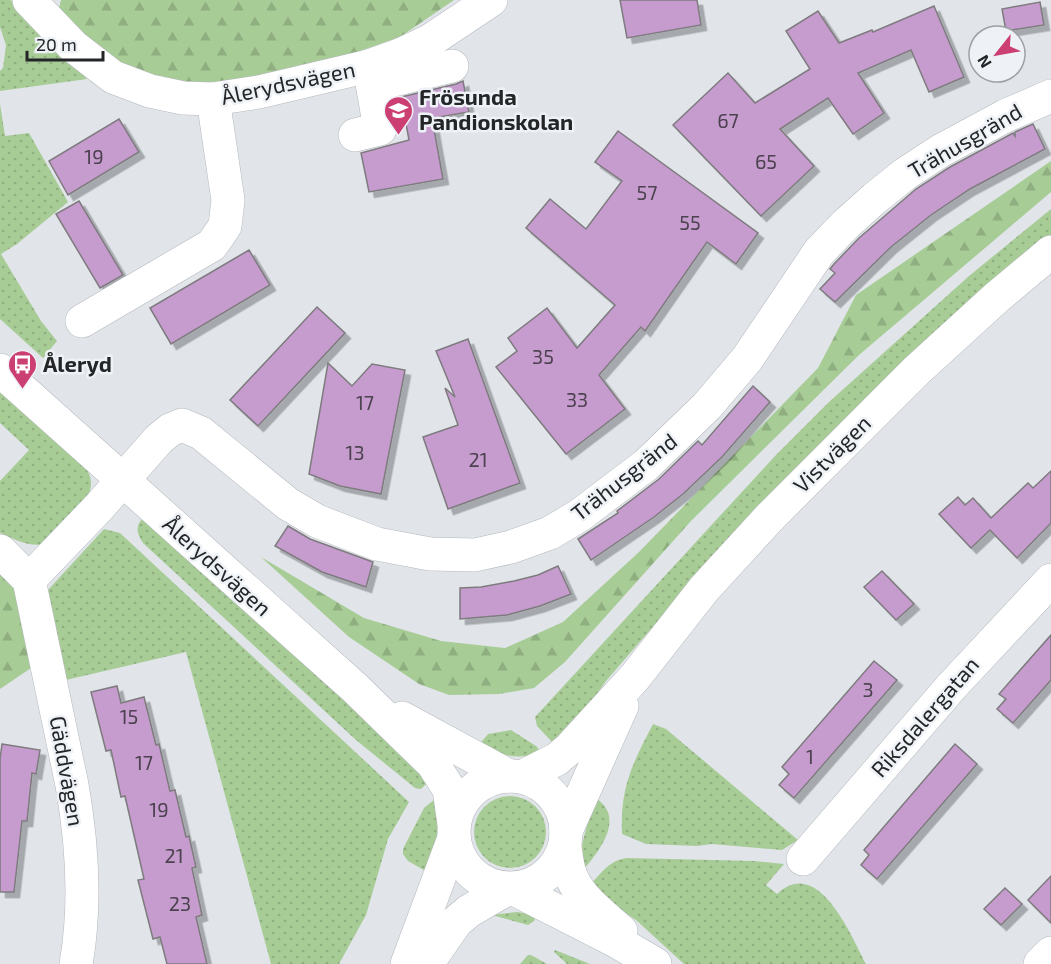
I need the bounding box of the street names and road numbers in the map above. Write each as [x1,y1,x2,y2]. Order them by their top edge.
street label: Ålerydsvägen [218,55,357,109]
street label: Trähusgränd [903,97,1026,183]
street label: Vistvägen [787,409,875,497]
street label: Trähusgränd [565,427,681,525]
street label: Ålerydsvägen [158,510,277,621]
street label: Riksdalergatan [865,651,983,782]
street label: Gäddvägen [45,714,90,828]

